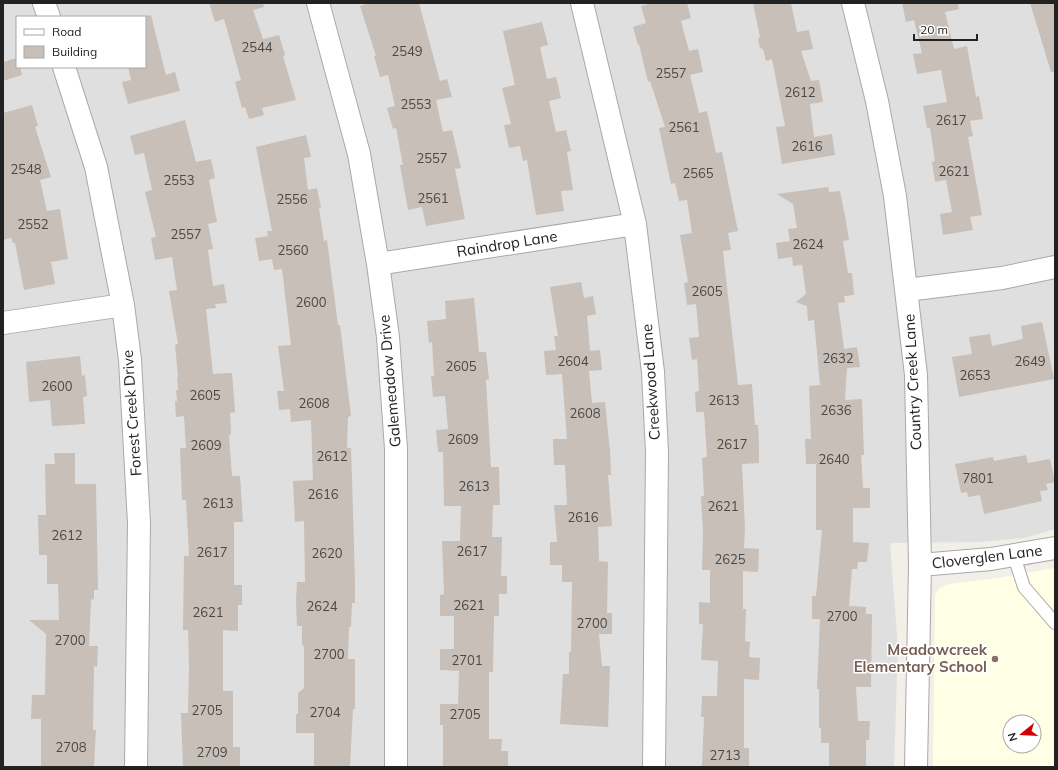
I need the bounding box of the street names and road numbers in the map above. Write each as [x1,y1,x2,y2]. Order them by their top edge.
street label: Raindrop Lane [455,226,559,261]
street label: Country Creek Lane [899,313,926,451]
street label: Galemeadow Drive [374,314,405,448]
street label: Creekwood Lane [637,323,664,441]
street label: Forest Creek Drive [118,349,145,477]
street label: Cloverglen Lane [931,540,1043,573]

